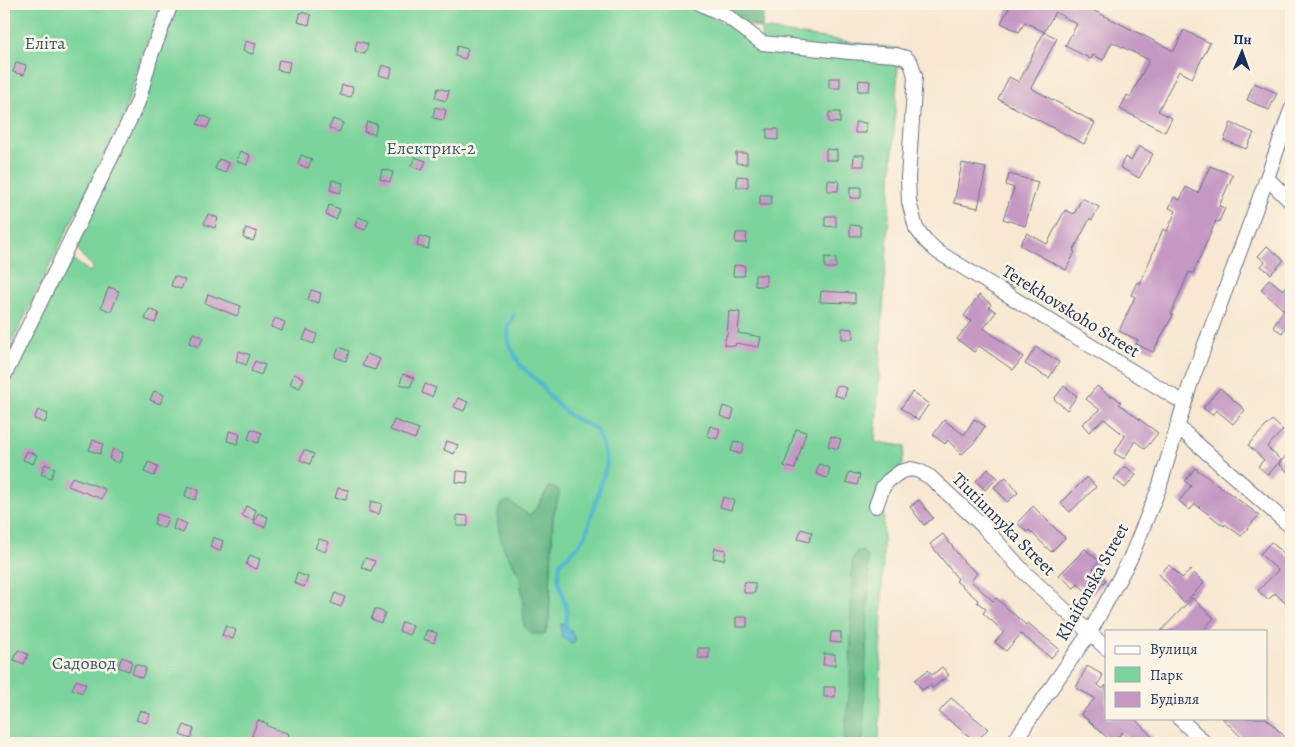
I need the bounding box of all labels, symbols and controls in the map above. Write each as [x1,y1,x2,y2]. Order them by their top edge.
north arrow [1218,28,1268,78]
text: Пн [1233,30,1252,49]
park label: Еліта [25,31,66,55]
park label: Електрик-2 [386,136,476,160]
street label: Terekhovskoho Street [998,259,1144,363]
street label: Tiutiunnyka Street [947,467,1061,581]
street label: Khaifonska Street [1050,519,1134,645]
legend [1105,630,1268,720]
text: Вулиця [1150,639,1197,659]
park label: Садовод [52,651,116,675]
text: Парк [1150,665,1183,685]
text: Будівля [1150,689,1199,709]

